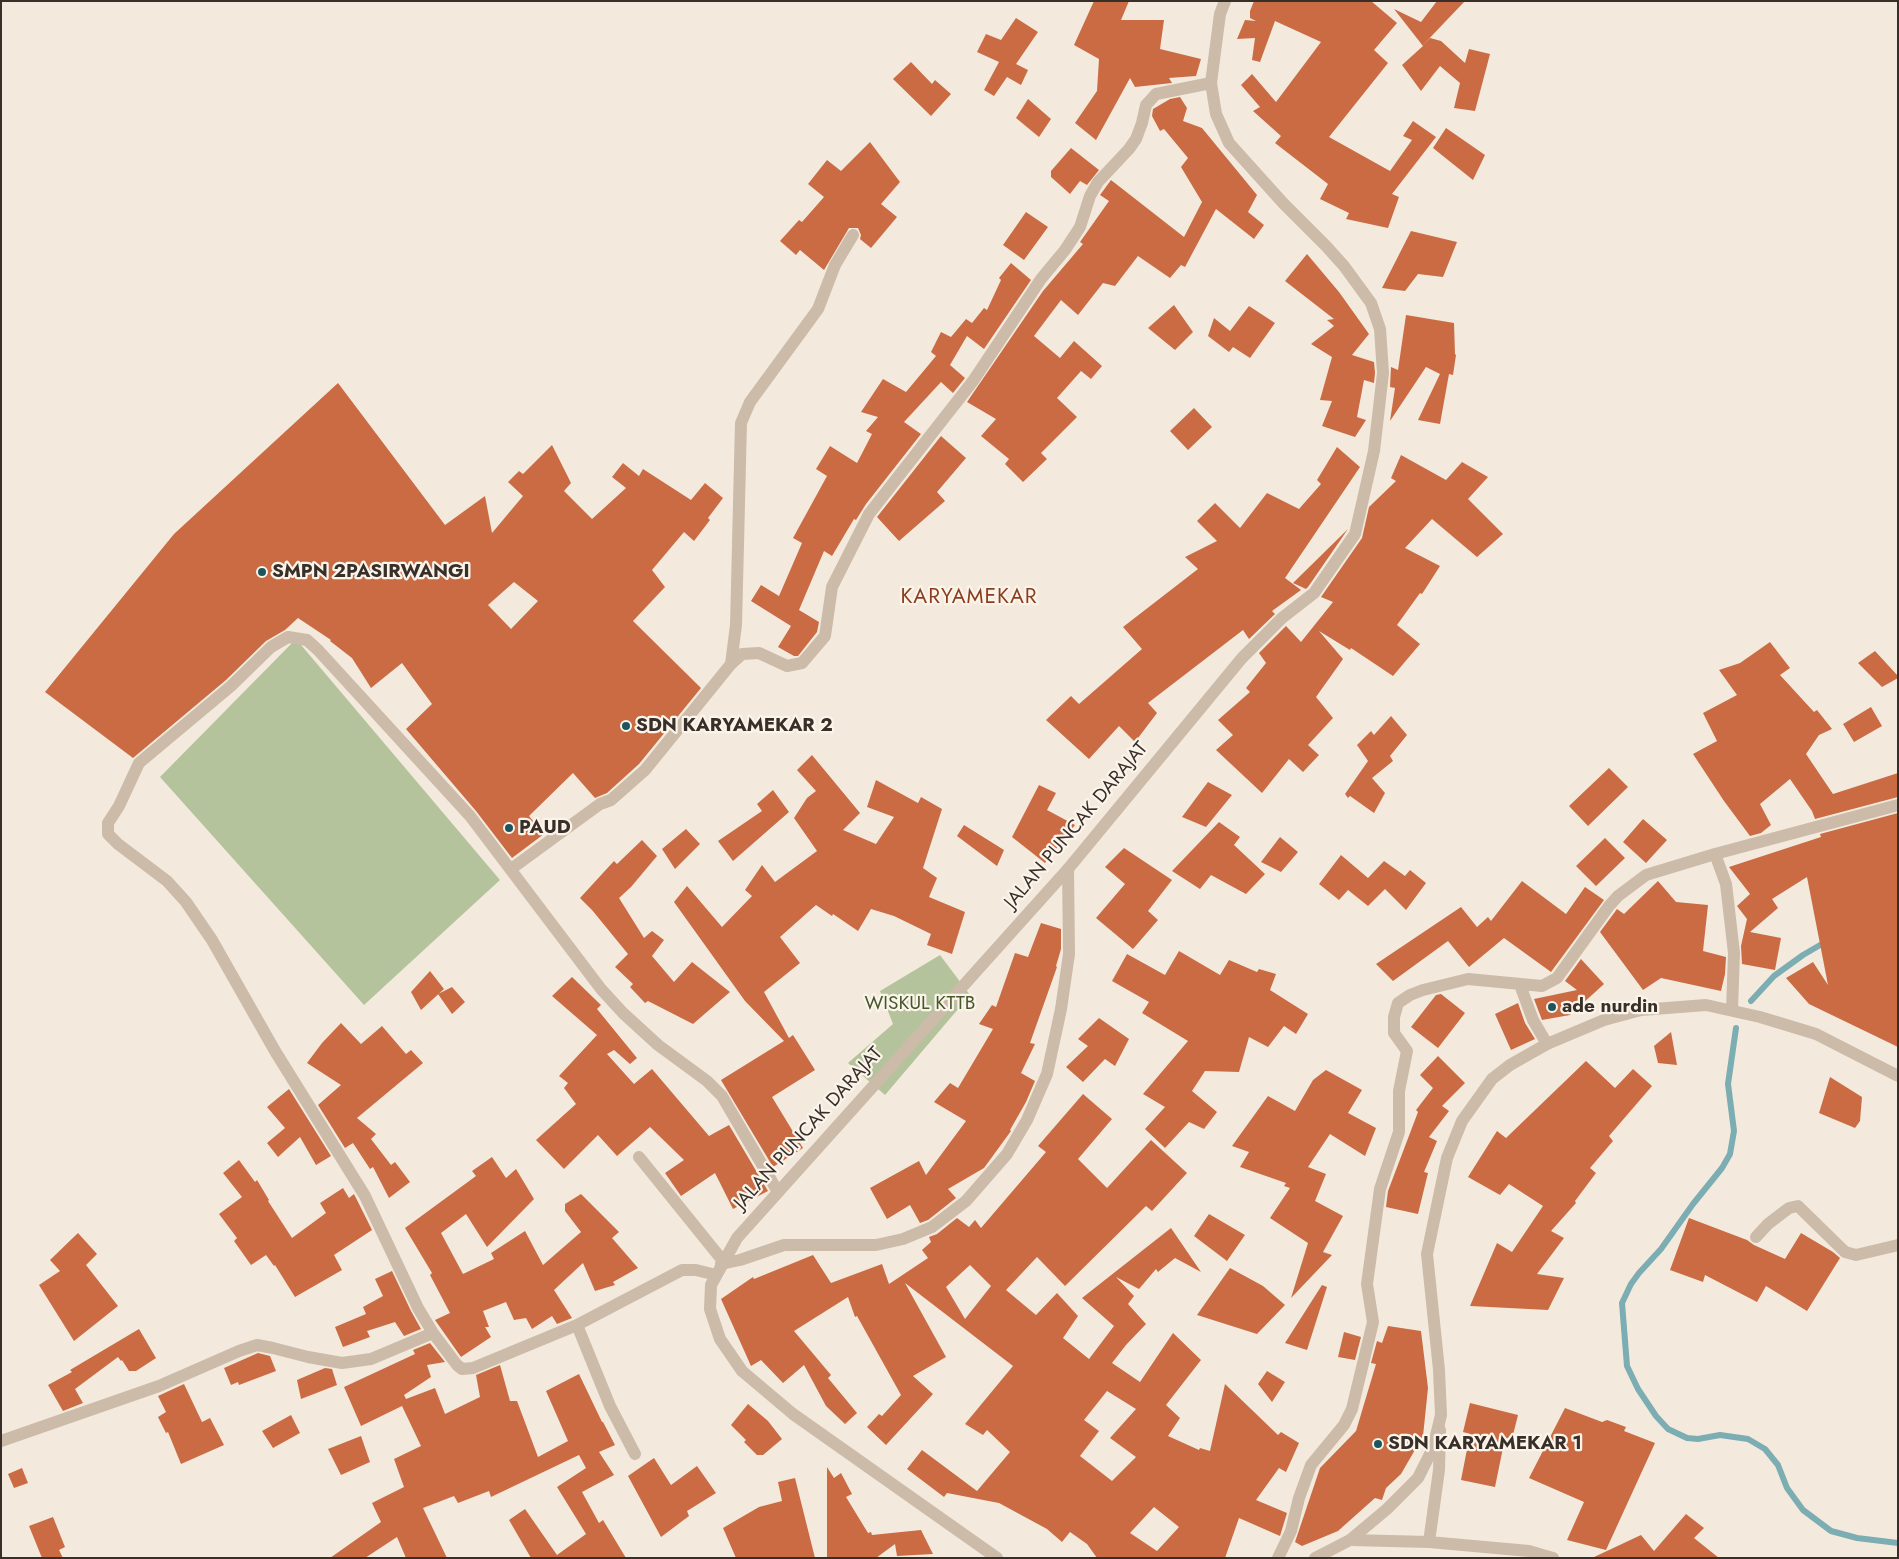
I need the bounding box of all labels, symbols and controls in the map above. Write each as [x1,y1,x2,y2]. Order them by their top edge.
place label: SMPN 2PASIRWANGI [272,561,470,583]
marker: SMPN 2PASIRWANGI [256,566,268,578]
district label: KARYAMEKAR [899,585,1039,611]
place label: SDN KARYAMEKAR 2 [636,715,833,737]
marker: SDN KARYAMEKAR 2 [620,720,632,732]
street label: JALAN PUNCAK DARAJAT [1001,738,1153,914]
place label: PAUD [519,817,571,839]
marker: PAUD [503,822,515,834]
park label: WISKUL KTTB [865,993,975,1015]
place label: ade nurdin [1562,996,1658,1018]
marker: ade nurdin [1546,1001,1558,1013]
street label: JALAN PUNCAK DARAJAT [730,1043,888,1215]
place label: SDN KARYAMEKAR 1 [1388,1433,1582,1455]
marker: SDN KARYAMEKAR 1 [1372,1438,1384,1450]

